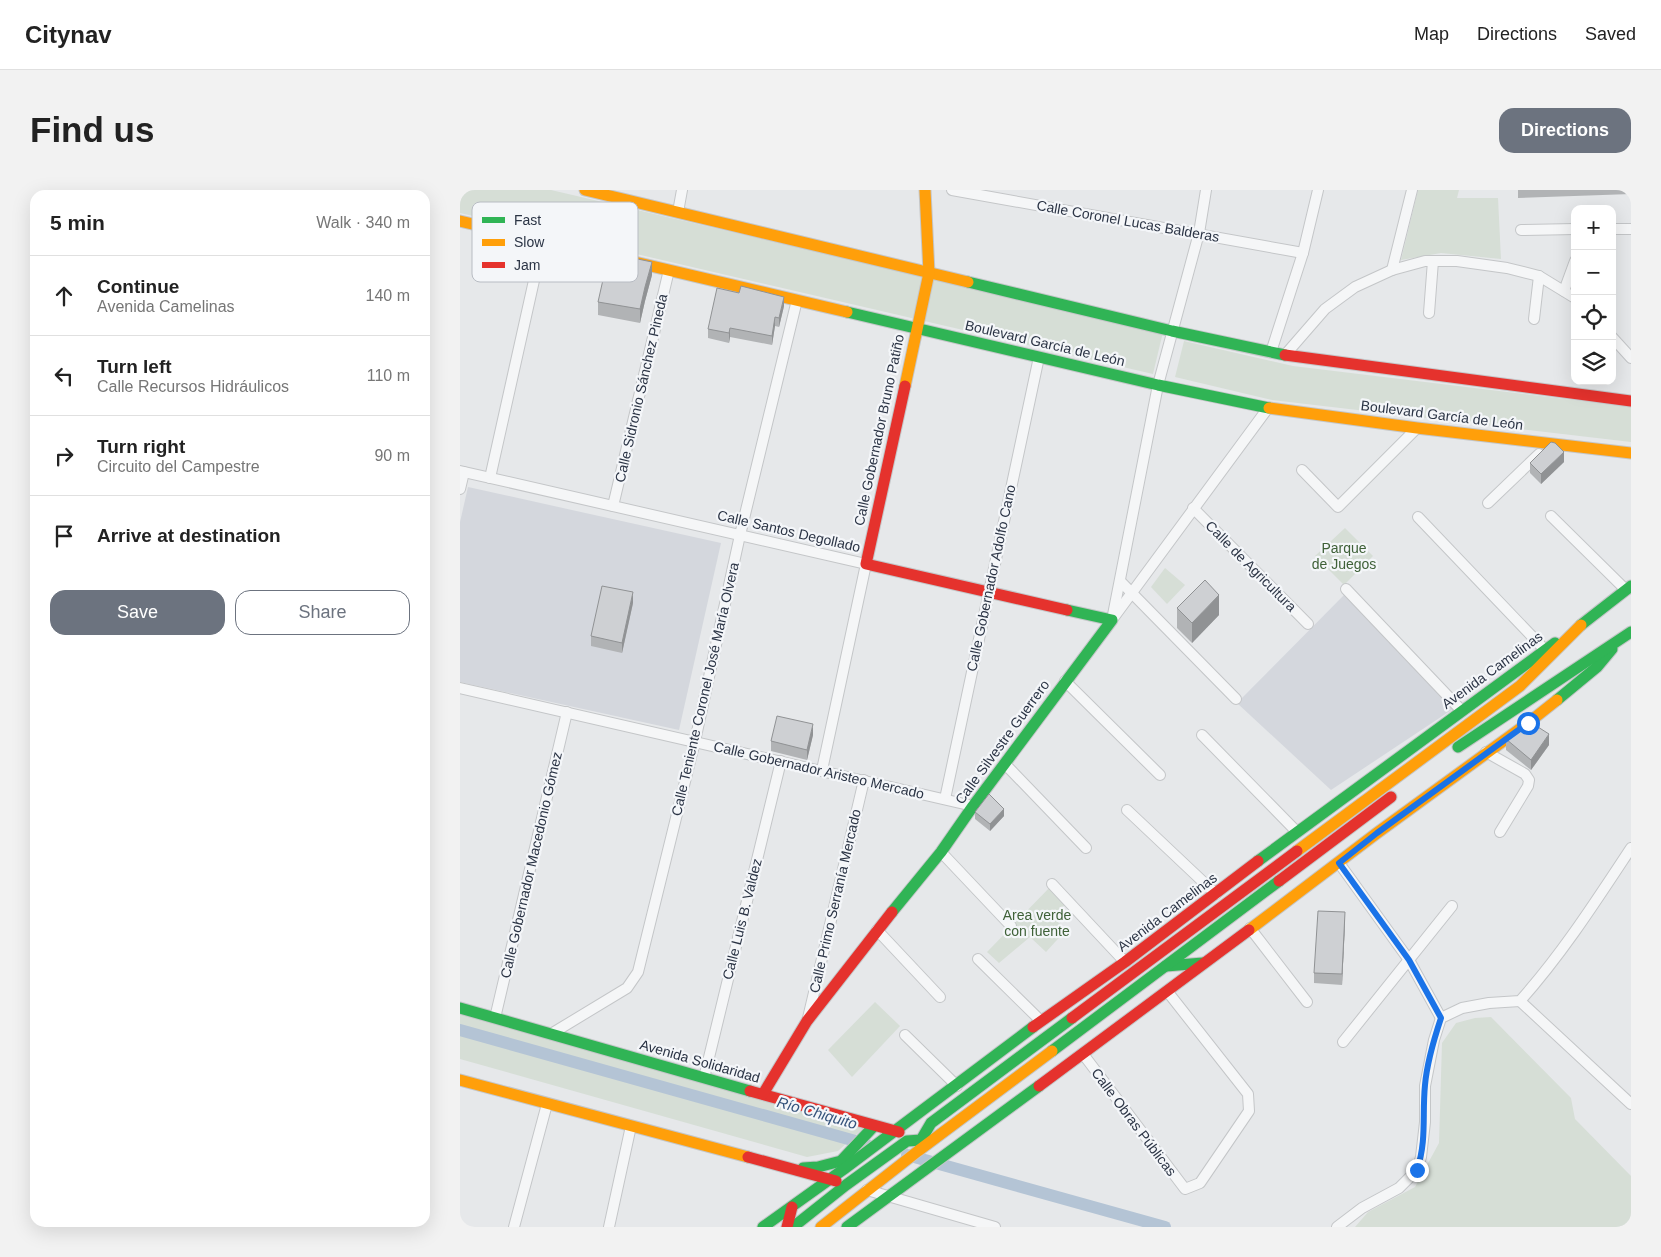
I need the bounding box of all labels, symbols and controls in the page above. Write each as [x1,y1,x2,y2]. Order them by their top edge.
text: Citynav [25,21,112,48]
text: Map [1414,24,1449,44]
text: Directions [1477,24,1557,44]
text: Saved [1585,24,1636,44]
button: Directions [1499,108,1631,153]
text: Find us [30,110,154,149]
street label: Calle Coronel Lucas Balderas [1035,197,1221,245]
legend [472,202,638,282]
map controls [1571,205,1616,385]
button: + [1571,205,1616,250]
text: 5 min [50,211,105,234]
text: Fast [514,212,541,228]
text: Walk · 340 m [316,214,410,231]
text: Slow [514,234,545,250]
button: − [1571,250,1616,295]
text: Jam [514,257,540,273]
text: Continue [97,276,179,297]
icon: ahead [50,282,78,310]
text: 140 m [366,287,410,304]
street label: Calle Sidronio Sánchez Pineda [611,292,671,484]
button: locate [1571,295,1616,340]
text: Avenida Camelinas [97,298,235,315]
street label: Boulevard García de León [964,317,1126,369]
street label: Calle Gobernador Bruno Patiño [851,333,907,527]
button: layers [1571,340,1616,385]
text: Turn left [97,356,172,377]
icon: left [50,362,78,390]
text: 110 m [367,367,410,384]
text: Calle Recursos Hidráulicos [97,378,289,395]
street label: Boulevard García de León [1360,397,1524,433]
text: Turn right [97,436,185,457]
icon: right [50,442,78,470]
text: 90 m [374,447,410,464]
text: Circuito del Campestre [97,458,260,475]
street label: Calle Gobernador Adolfo Cano [963,483,1019,673]
street label: Calle Santos Degollado [716,507,862,555]
street label: Calle de Agricultura [1202,517,1300,615]
icon: arrive [50,522,78,550]
text: Arrive at destination [97,525,281,546]
park label: Parque de Juegos [1312,540,1376,572]
street label: Calle Teniente Coronel José María Olvera [668,560,742,817]
button: Save [50,590,225,635]
button: Share [235,590,410,635]
street label: Avenida Camelinas [1439,628,1545,712]
street label: Calle Silvestre Guerrero [952,677,1052,807]
route start [1517,712,1540,735]
street label: Calle Gobernador Aristeo Mercado [712,738,926,802]
street label: Calle Gobernador Macedonio Gómez [497,750,565,980]
street label: Calle Primo Serranía Mercado [806,807,864,995]
street label: Calle Luis B. Valdez [719,857,765,981]
street label: Avenida Camelinas [1114,869,1220,955]
park label: Area verde con fuente [1003,907,1071,939]
street label: Avenida Solidaridad [638,1036,762,1086]
street label: Calle Obras Públicas [1088,1065,1180,1179]
water label: Río Chiquito [775,1093,859,1132]
route end [1406,1159,1429,1182]

